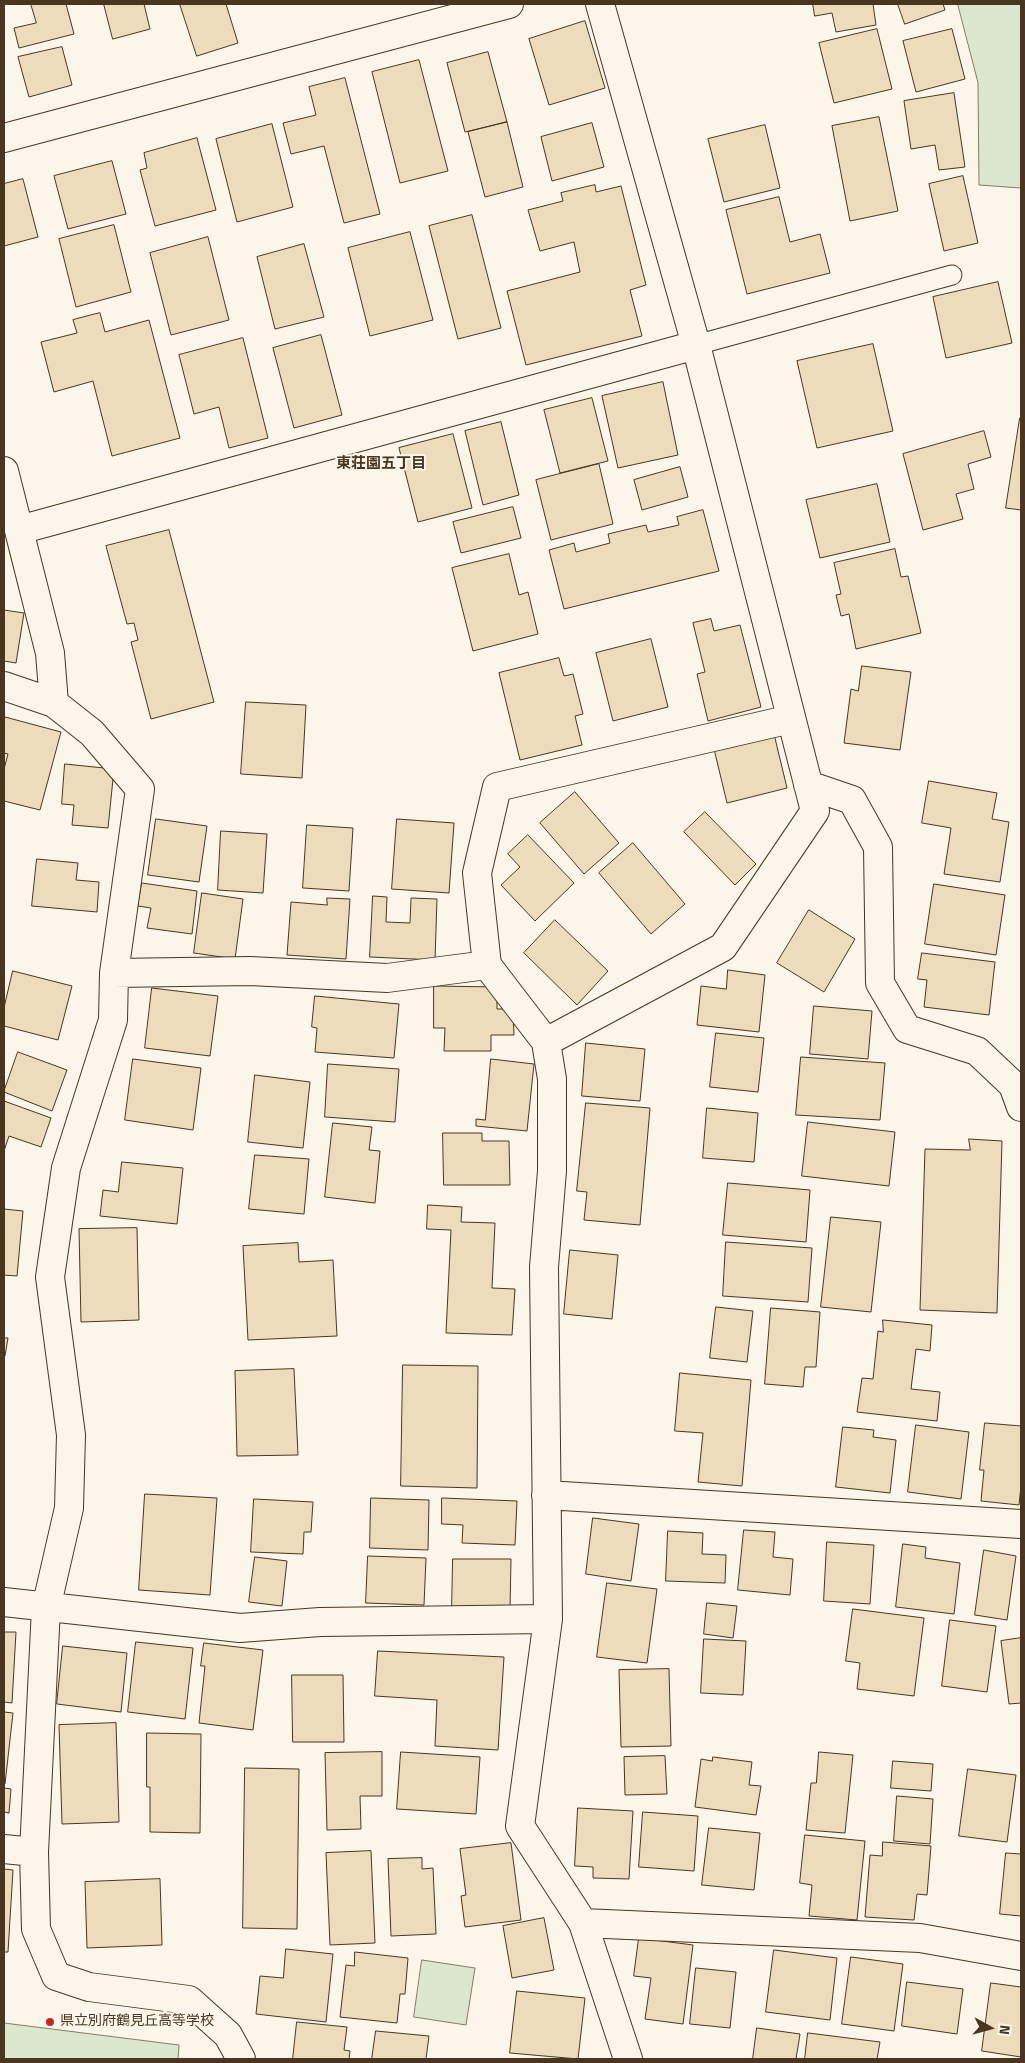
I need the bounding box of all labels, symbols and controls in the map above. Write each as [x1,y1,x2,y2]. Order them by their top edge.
district label: 東荘園五丁目 [336,455,426,473]
north arrow [965,2003,1015,2053]
place label: 県立別府鶴見丘高等学校 [60,2014,214,2030]
marker: 県立別府鶴見丘高等学校 [44,2016,56,2028]
text: N [994,2024,1016,2036]

